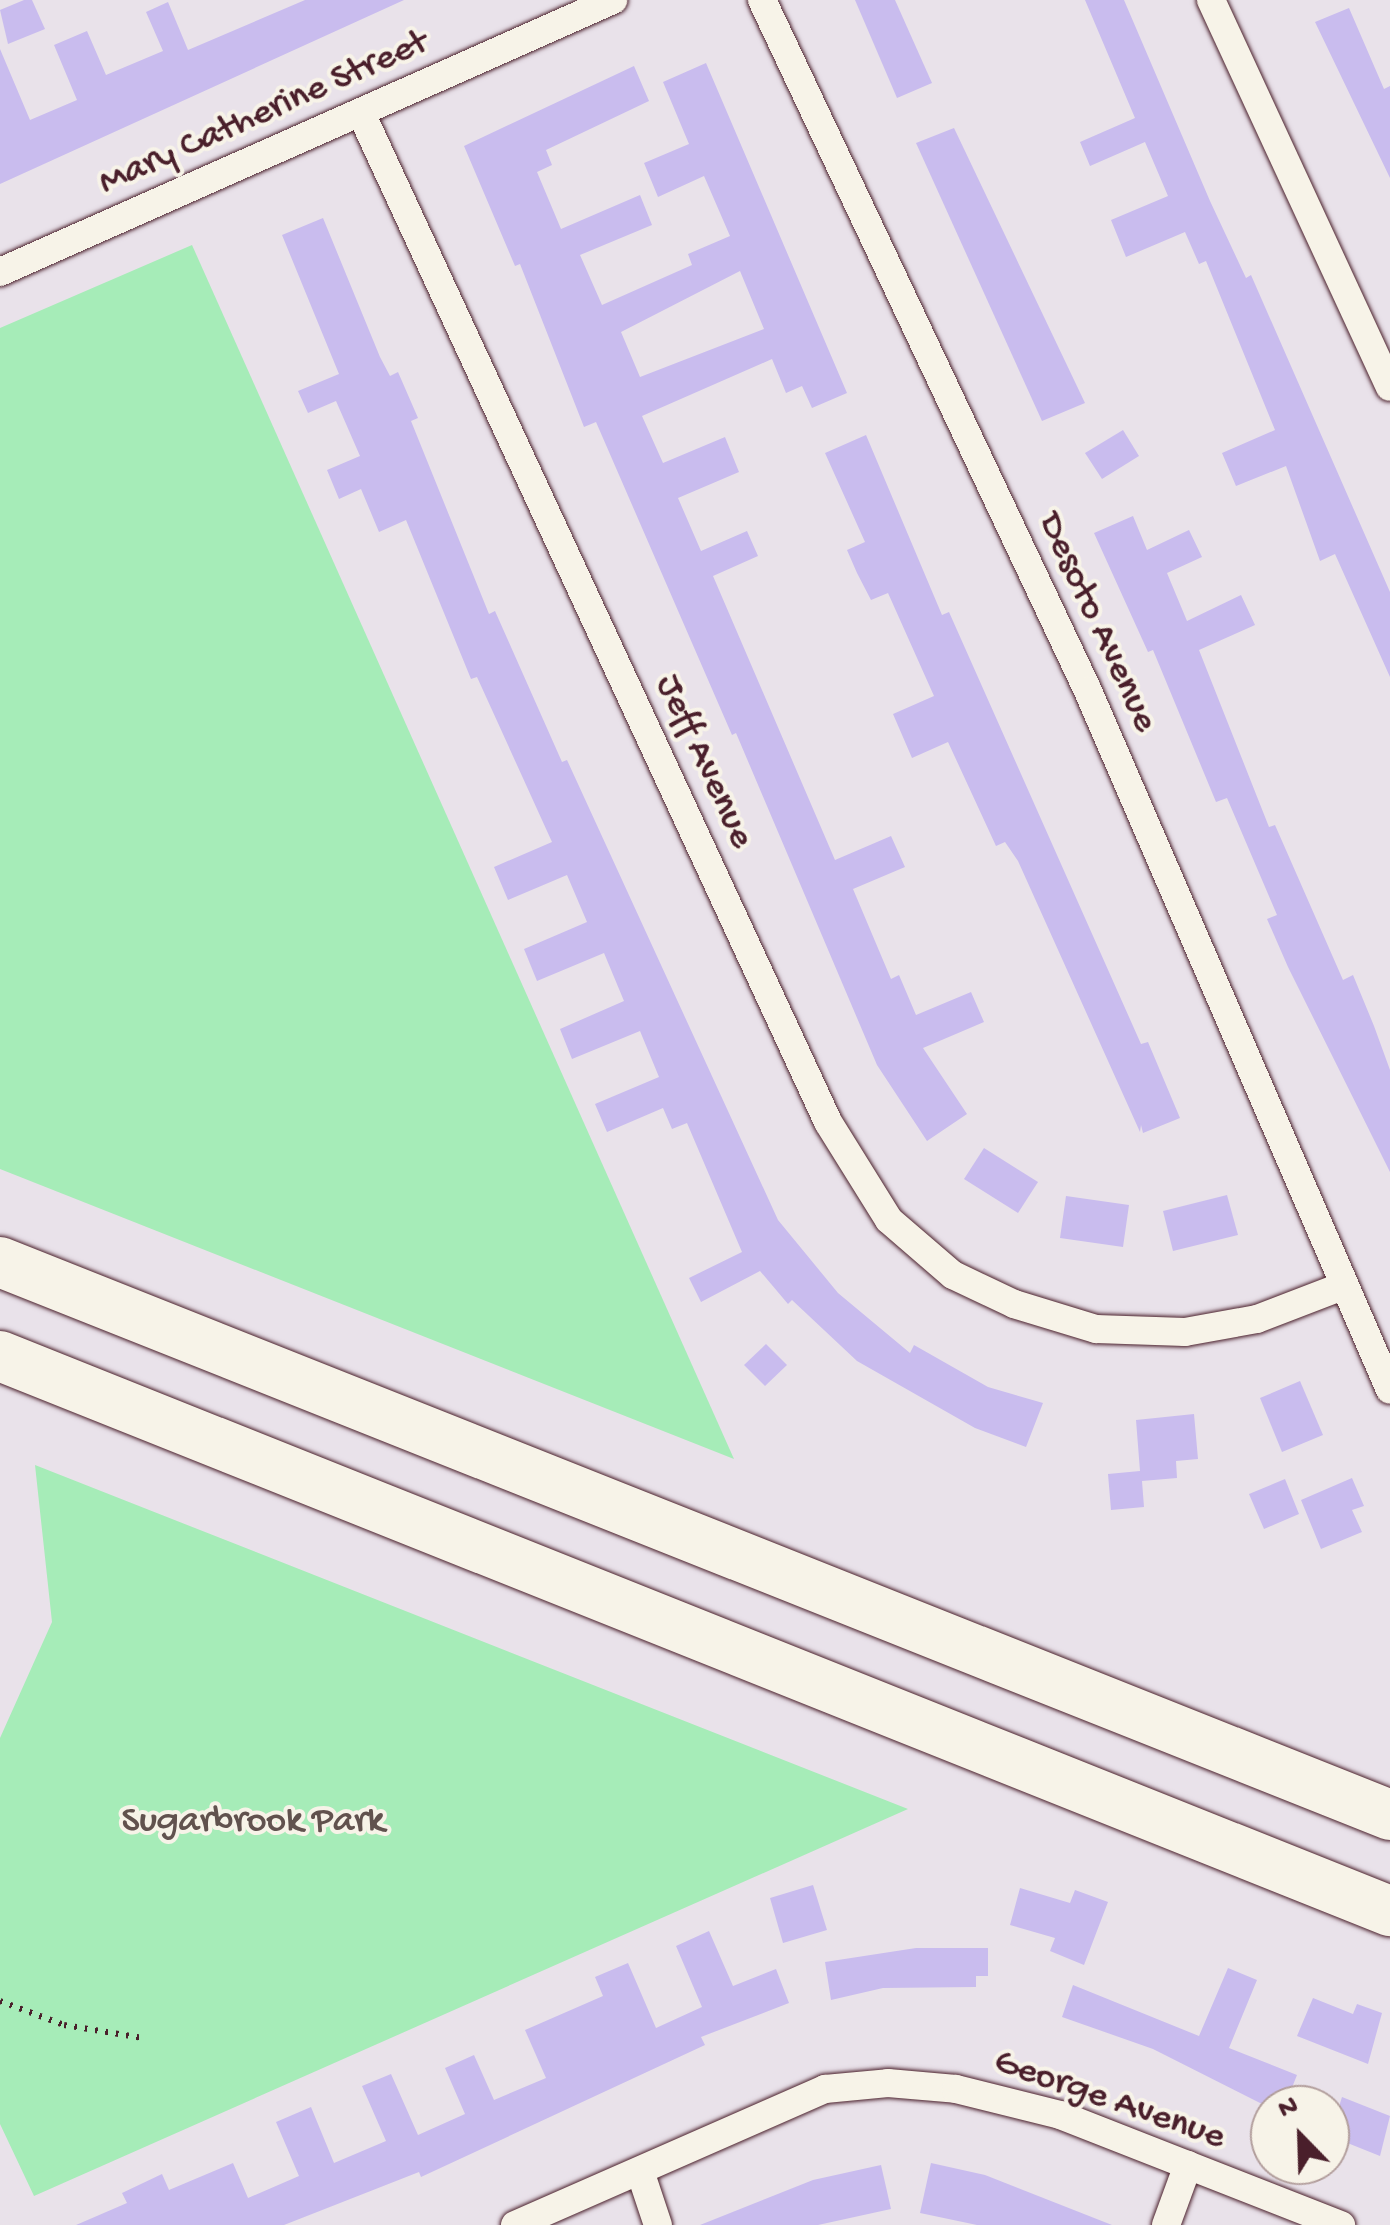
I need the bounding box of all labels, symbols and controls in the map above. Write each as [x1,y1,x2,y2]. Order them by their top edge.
street label: Mary Catherine Street [92,21,436,207]
street label: Desoto Avenue [1025,506,1167,740]
street label: Jeff Avenue [643,668,763,856]
park label: Sugarbrook Park [122,1800,384,1846]
street label: George Avenue [988,2040,1230,2162]
north arrow [1250,2085,1350,2185]
text: N [1274,2090,1304,2128]

